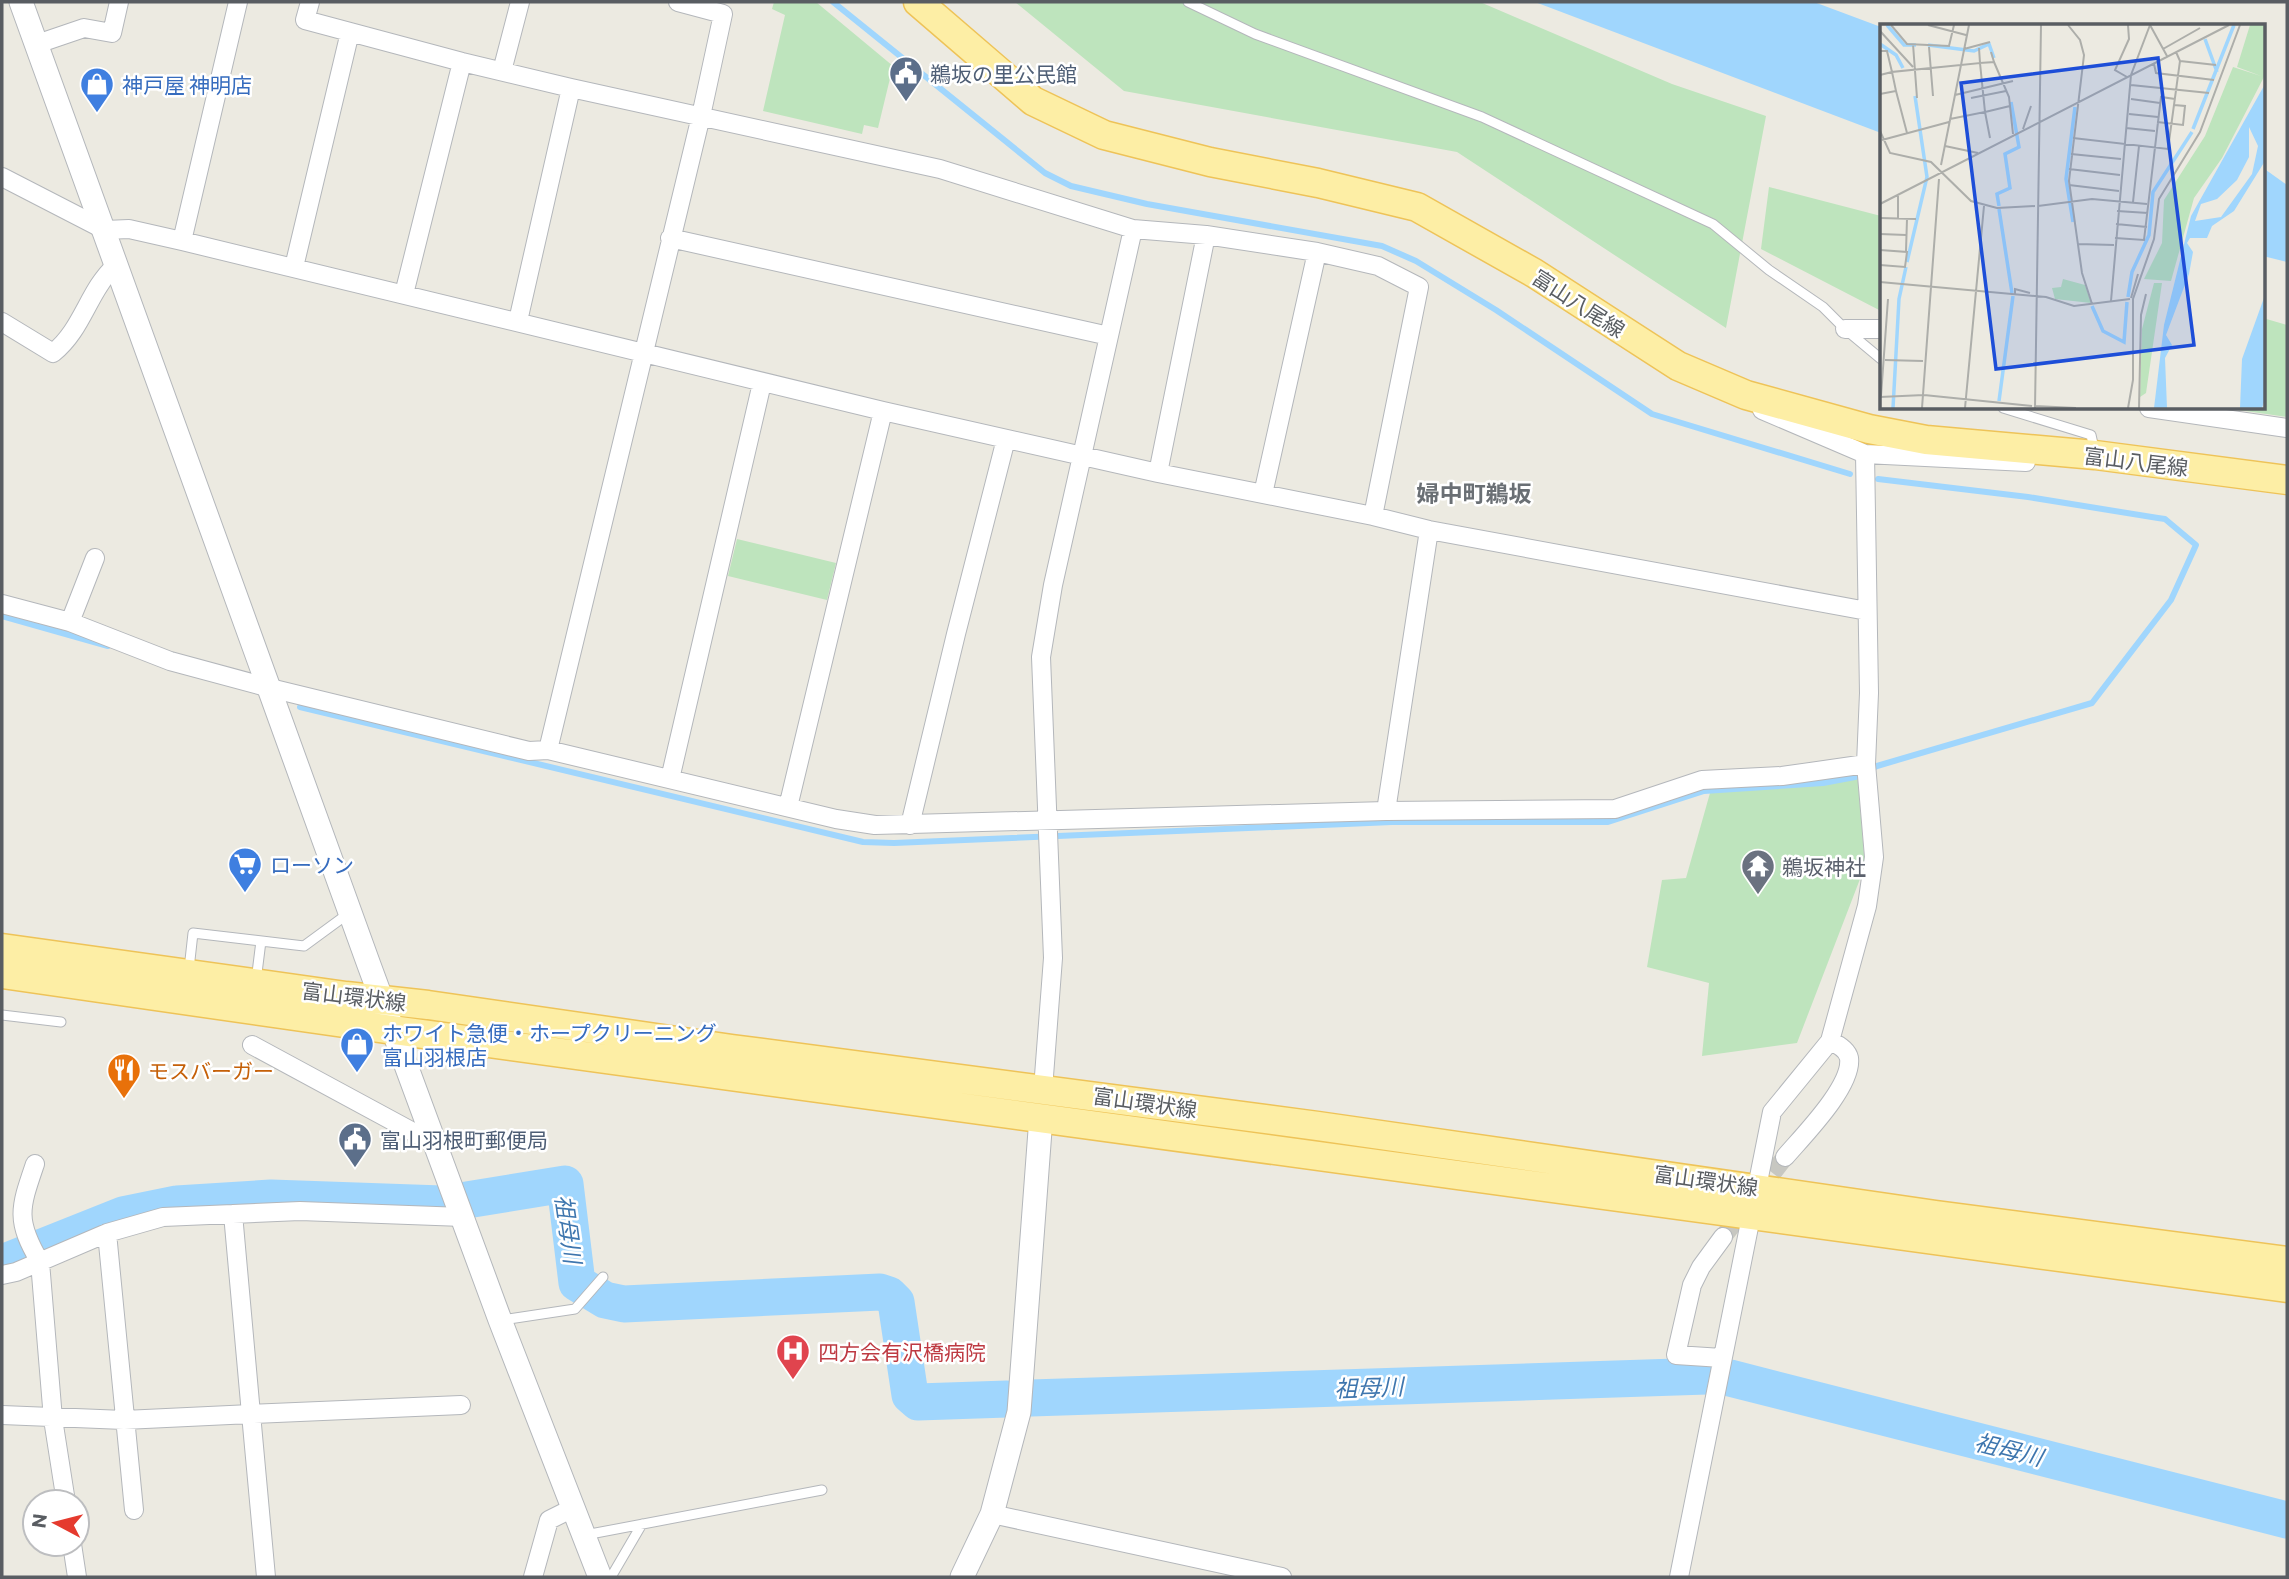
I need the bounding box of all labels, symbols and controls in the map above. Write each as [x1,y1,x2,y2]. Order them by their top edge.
inset map [1880,24,2264,410]
public building icon: 鵜坂の里公民館 [887,54,925,103]
place label: 鵜坂の里公民館 [930,61,1077,86]
shop icon: 神戸屋 神明店 [78,65,116,114]
place label: 神戸屋 神明店 [122,72,252,97]
street label: 富山八尾線 [1528,264,1630,342]
street label: 富山八尾線 [2082,442,2190,480]
district label: 婦中町鵜坂 [1417,479,1532,507]
supermarket icon: ローソン [226,845,264,894]
temple icon: 鵜坂神社 [1739,847,1777,896]
place label: ローソン [270,852,354,877]
place label: 鵜坂神社 [1782,854,1866,879]
street label: 富山環状線 [300,977,408,1015]
place label: ホワイト急便・ホープクリーニング 富山羽根店 [382,1020,717,1069]
shop icon: ホワイト急便・ホープクリーニング 富山羽根店 [338,1025,376,1074]
restaurant icon: モスバーガー [105,1051,143,1100]
place label: モスバーガー [148,1058,274,1083]
street label: 富山環状線 [1091,1082,1199,1122]
public building icon: 富山羽根町郵便局 [336,1120,374,1169]
place label: 富山羽根町郵便局 [380,1127,548,1152]
street label: 富山環状線 [1652,1160,1760,1200]
water label: 祖母川 [550,1193,588,1268]
hospital icon: 四方会有沢橋病院 [774,1332,812,1381]
place label: 四方会有沢橋病院 [818,1339,986,1364]
water label: 祖母川 [1334,1372,1407,1402]
water label: 祖母川 [1972,1427,2049,1472]
north arrow [21,1488,91,1558]
text: N [26,1512,51,1529]

